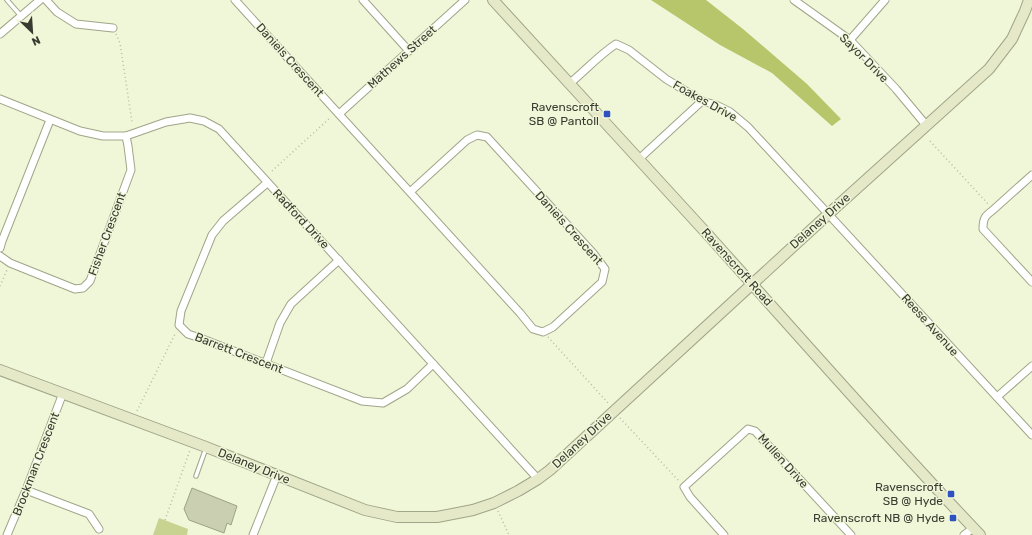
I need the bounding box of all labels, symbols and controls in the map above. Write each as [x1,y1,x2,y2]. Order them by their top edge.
north arrow [12,12,52,52]
street label: Daniels Crescent [253,20,327,100]
street label: Mathews Street [365,22,440,92]
street label: Sayor Drive [837,31,892,86]
text: N [30,33,42,48]
street label: Foakes Drive [671,78,740,124]
place label: Ravenscroft SB @ Pantoll [529,100,599,128]
marker: Ravenscroft SB @ Pantoll [602,109,612,119]
street label: Radford Drive [270,186,332,252]
street label: Daniels Crescent [532,188,606,268]
street label: Fisher Crescent [85,190,129,278]
street label: Delaney Drive [787,190,853,252]
street label: Ravenscroft Road [699,225,775,309]
street label: Reese Avenue [898,291,962,359]
street label: Barrett Crescent [193,330,285,376]
street label: Delaney Drive [549,409,615,471]
street label: Brockman Crescent [10,410,62,518]
street label: Mullen Drive [755,431,811,491]
street label: Delaney Drive [216,445,292,487]
place label: Ravenscroft SB @ Hyde [875,480,943,508]
marker: Ravenscroft SB @ Hyde [946,489,956,499]
place label: Ravenscroft NB @ Hyde [813,511,945,525]
marker: Ravenscroft NB @ Hyde [948,513,958,523]

